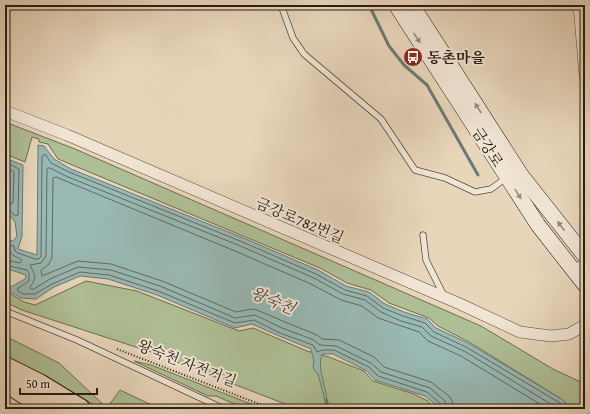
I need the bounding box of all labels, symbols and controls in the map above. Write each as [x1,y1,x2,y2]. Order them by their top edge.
one-way arrow [414,32,421,43]
bus stop icon: 동촌마을 [402,46,424,68]
place label: 동촌마을 [427,47,485,68]
one-way arrow [475,102,482,114]
street label: 금강로 [467,123,509,171]
one-way arrow [515,188,522,200]
street label: 금강로782번길 [253,192,347,248]
one-way arrow [557,221,565,231]
water label: 왕숙천 [247,280,300,321]
street label: 왕숙천 자전거길 [134,334,240,392]
scale bar [20,370,97,396]
text: 50 m [26,375,50,392]

